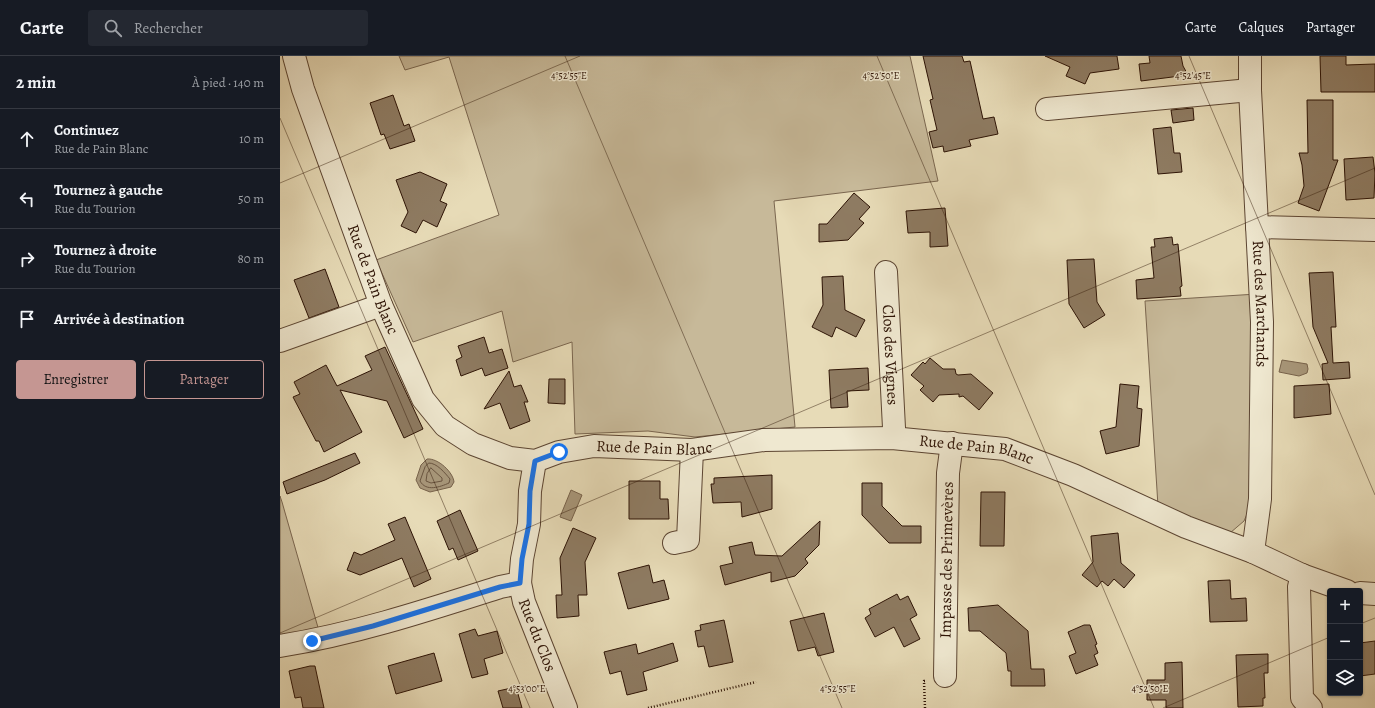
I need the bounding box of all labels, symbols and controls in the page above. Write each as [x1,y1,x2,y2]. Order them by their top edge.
search box [88,10,368,46]
text: Carte [20,15,64,41]
icon: search [102,17,124,39]
text: Rechercher [134,18,203,38]
text: Carte [1185,18,1216,37]
text: Calques [1238,18,1284,37]
text: Partager [1306,18,1355,37]
text: 4°52'55"E [551,69,587,82]
text: 4°52'50"E [863,69,900,82]
text: 4°52'45"E [1175,69,1211,82]
text: 2 min [16,71,56,94]
text: À pied · 140 m [192,74,264,91]
text: Continuez [54,120,119,140]
icon: ahead [16,128,38,150]
text: 10 m [239,130,264,147]
text: Rue de Pain Blanc [54,140,148,157]
text: Tournez à gauche [54,180,163,200]
icon: left [16,188,38,210]
text: 50 m [238,190,264,207]
text: Rue du Tourion [54,200,136,217]
street label: Rue de Pain Blanc [342,221,404,338]
text: Tournez à droite [54,240,157,260]
street label: Rue des Marchands [1247,240,1273,367]
icon: right [16,248,38,270]
text: 80 m [237,250,264,267]
text: Rue du Tourion [54,260,136,277]
street label: Clos des Vignes [877,304,904,406]
icon: arrive [16,308,38,330]
text: Arrivée à destination [54,309,185,329]
button: Enregistrer [16,360,136,399]
button: Partager [144,360,264,399]
street label: Rue de Pain Blanc [918,430,1037,470]
street label: Rue de Pain Blanc [596,435,714,461]
route start [550,443,568,461]
street label: Impasse des Primevères [935,481,959,639]
map controls [1327,588,1363,696]
button: + [1327,588,1363,624]
street label: Rue du Clos [513,595,562,675]
button: − [1327,624,1363,660]
route end [303,632,321,650]
button: layers [1327,660,1363,696]
text: 4°53'00"E [508,682,546,695]
text: 4°52'55"E [820,682,856,695]
text: 4°52'50"E [1132,682,1169,695]

